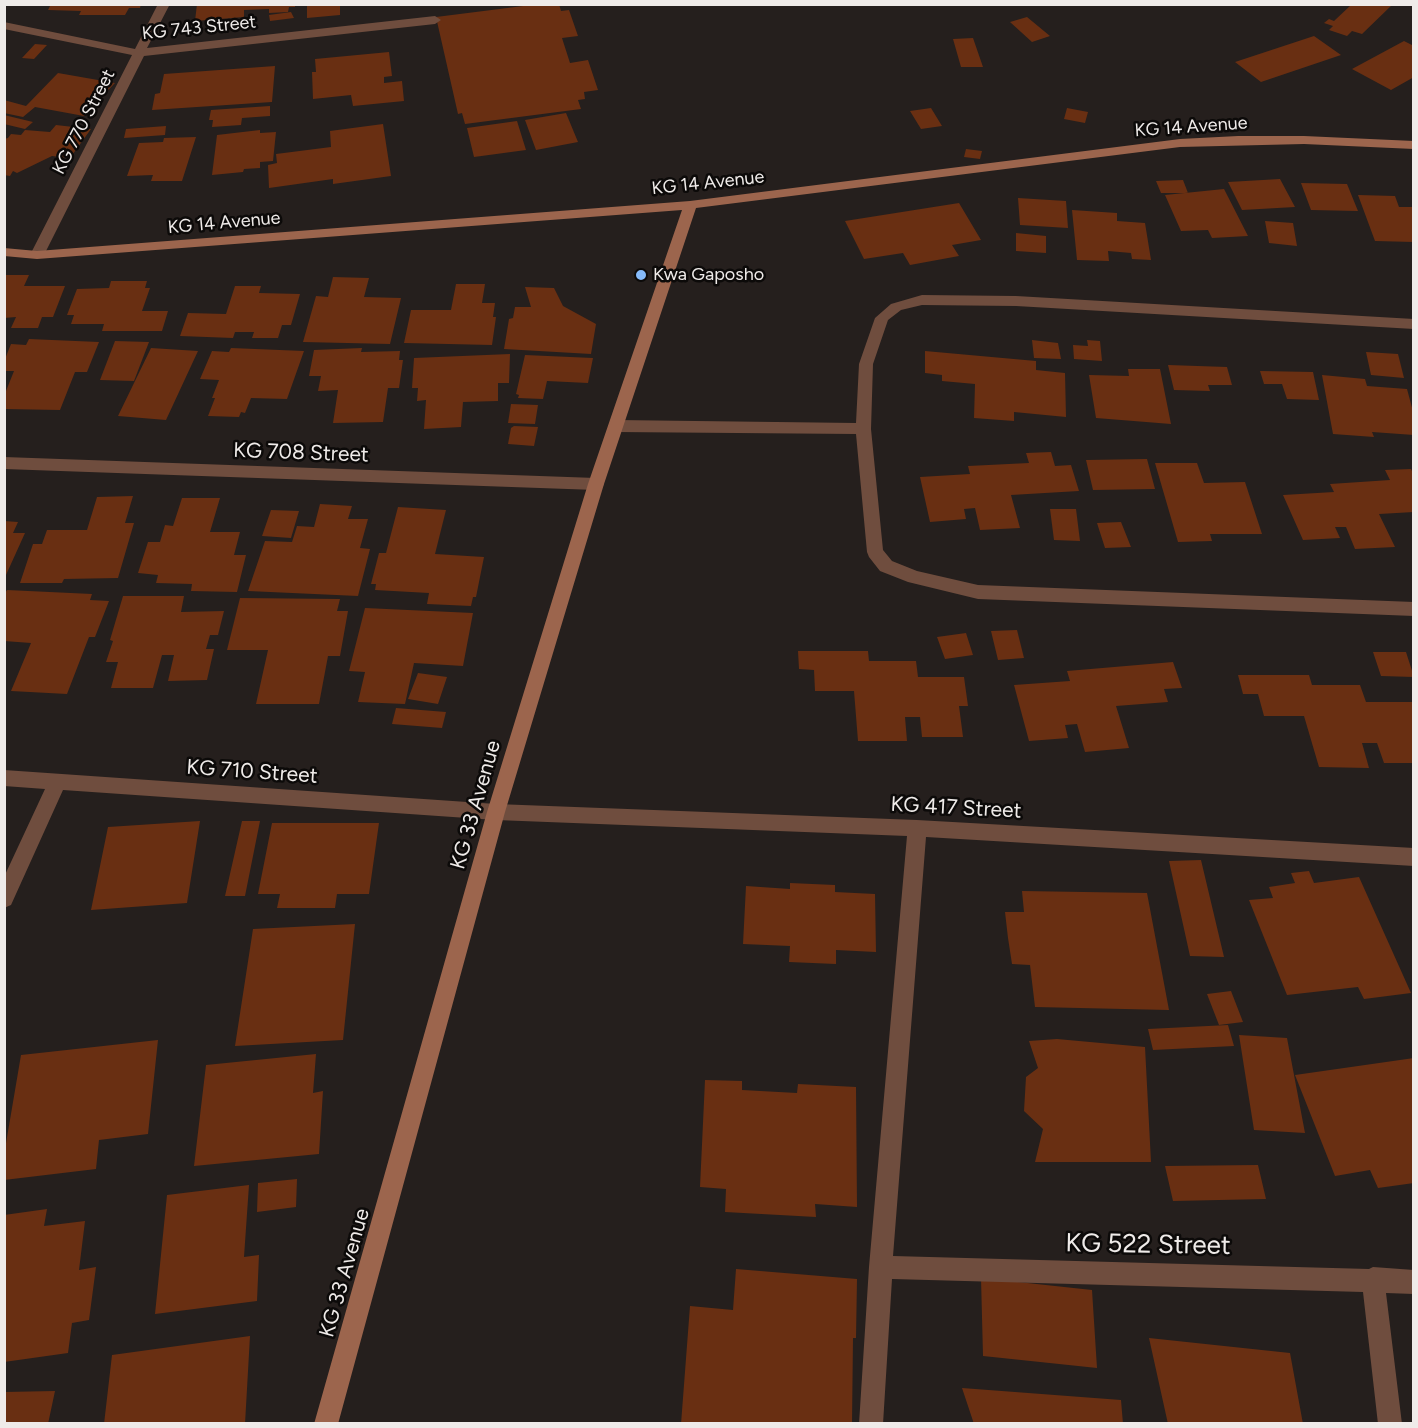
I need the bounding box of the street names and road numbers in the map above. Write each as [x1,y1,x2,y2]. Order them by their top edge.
street label: KG 743 Street [141,11,257,45]
street label: KG 770 Street [48,66,120,178]
street label: KG 14 Avenue [1134,112,1248,142]
street label: KG 14 Avenue [651,166,765,200]
street label: KG 14 Avenue [167,207,281,239]
street label: KG 708 Street [233,438,369,468]
street label: KG 33 Avenue [446,738,506,872]
street label: KG 710 Street [186,755,318,789]
street label: KG 417 Street [890,792,1022,824]
street label: KG 33 Avenue [315,1206,375,1340]
street label: KG 522 Street [1065,1228,1231,1262]

